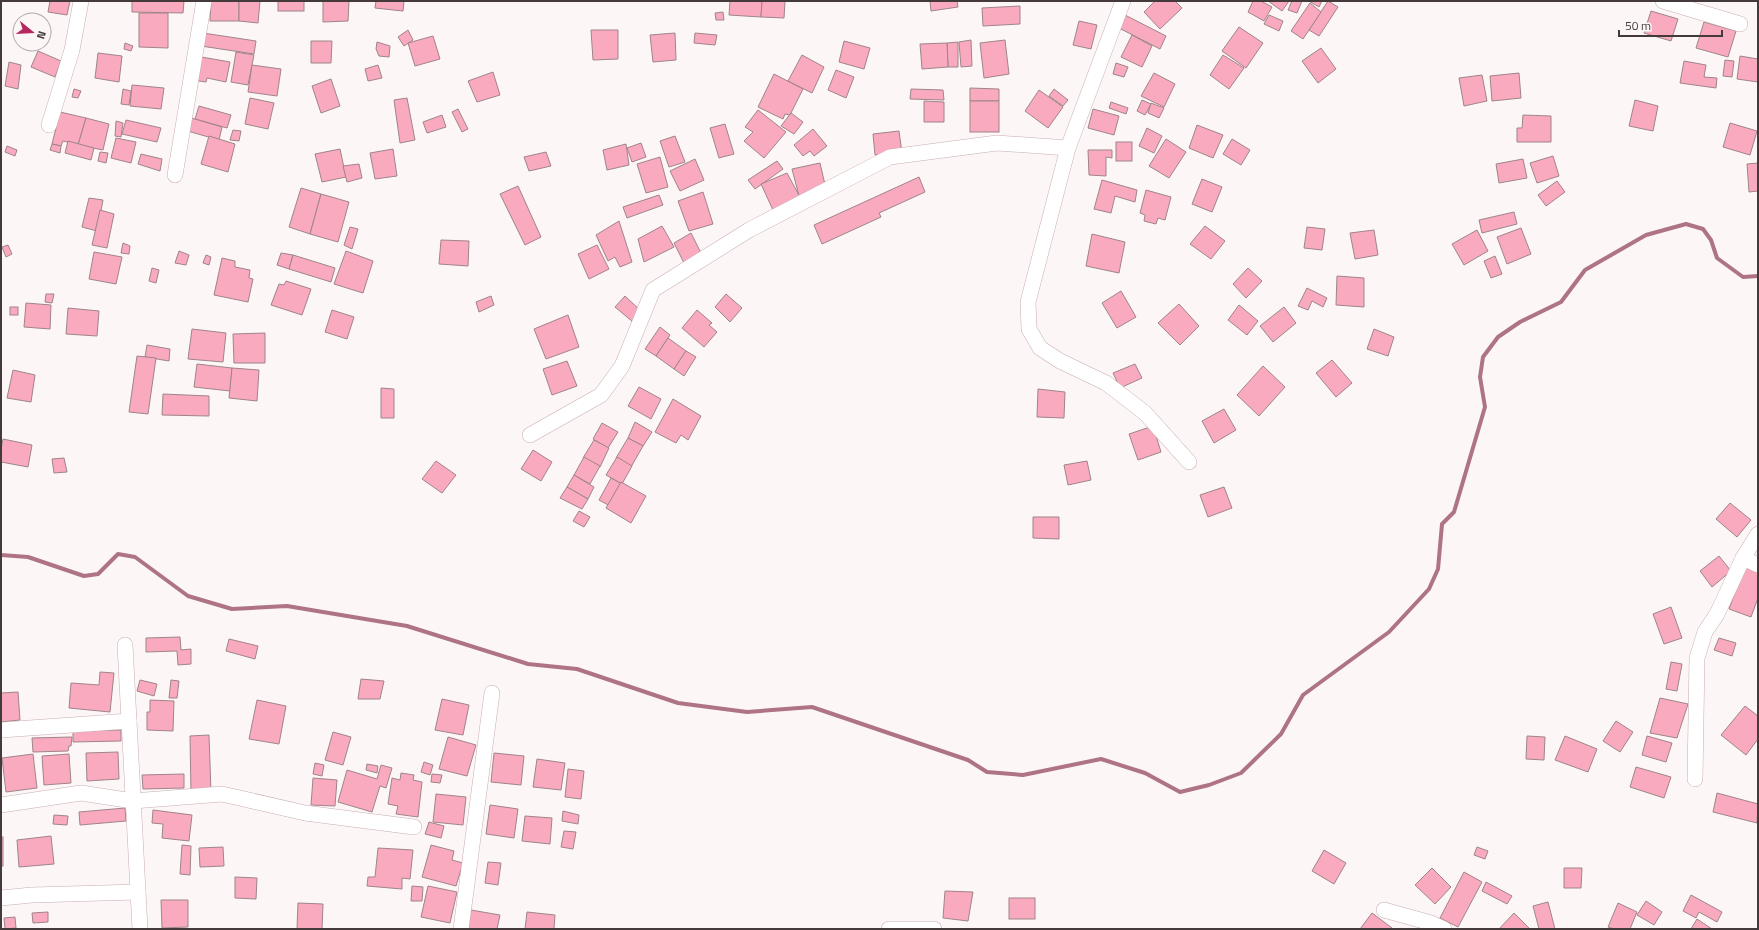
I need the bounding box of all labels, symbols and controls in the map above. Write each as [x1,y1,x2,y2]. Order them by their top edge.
north arrow [12,12,52,52]
scale bar [1619,12,1722,38]
text: 50 m [1625,16,1651,35]
text: N [33,29,50,41]

